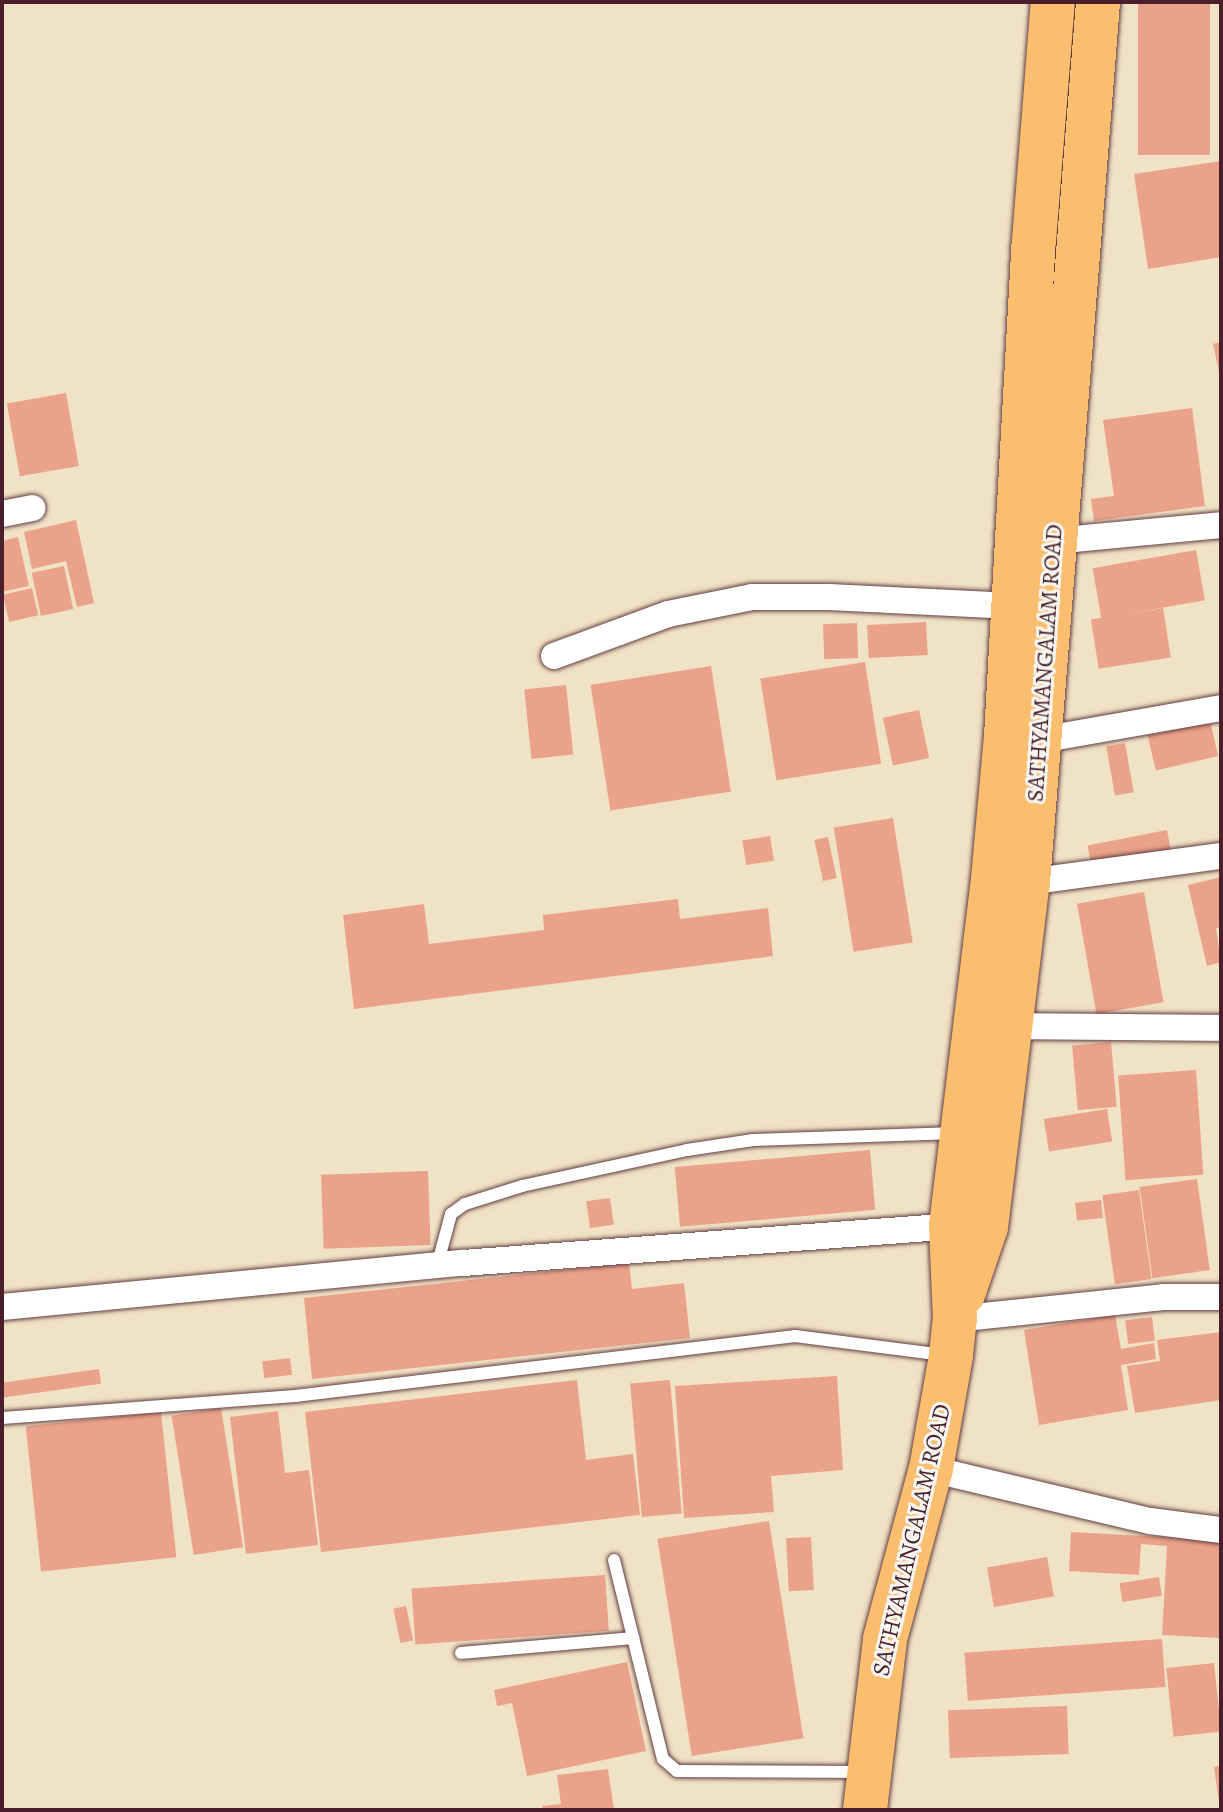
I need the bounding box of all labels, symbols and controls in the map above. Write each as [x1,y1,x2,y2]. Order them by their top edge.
street label: SATHYAMANGALAM ROAD [1021,523,1069,803]
street label: SATHYAMANGALAM ROAD [867,1401,957,1679]

